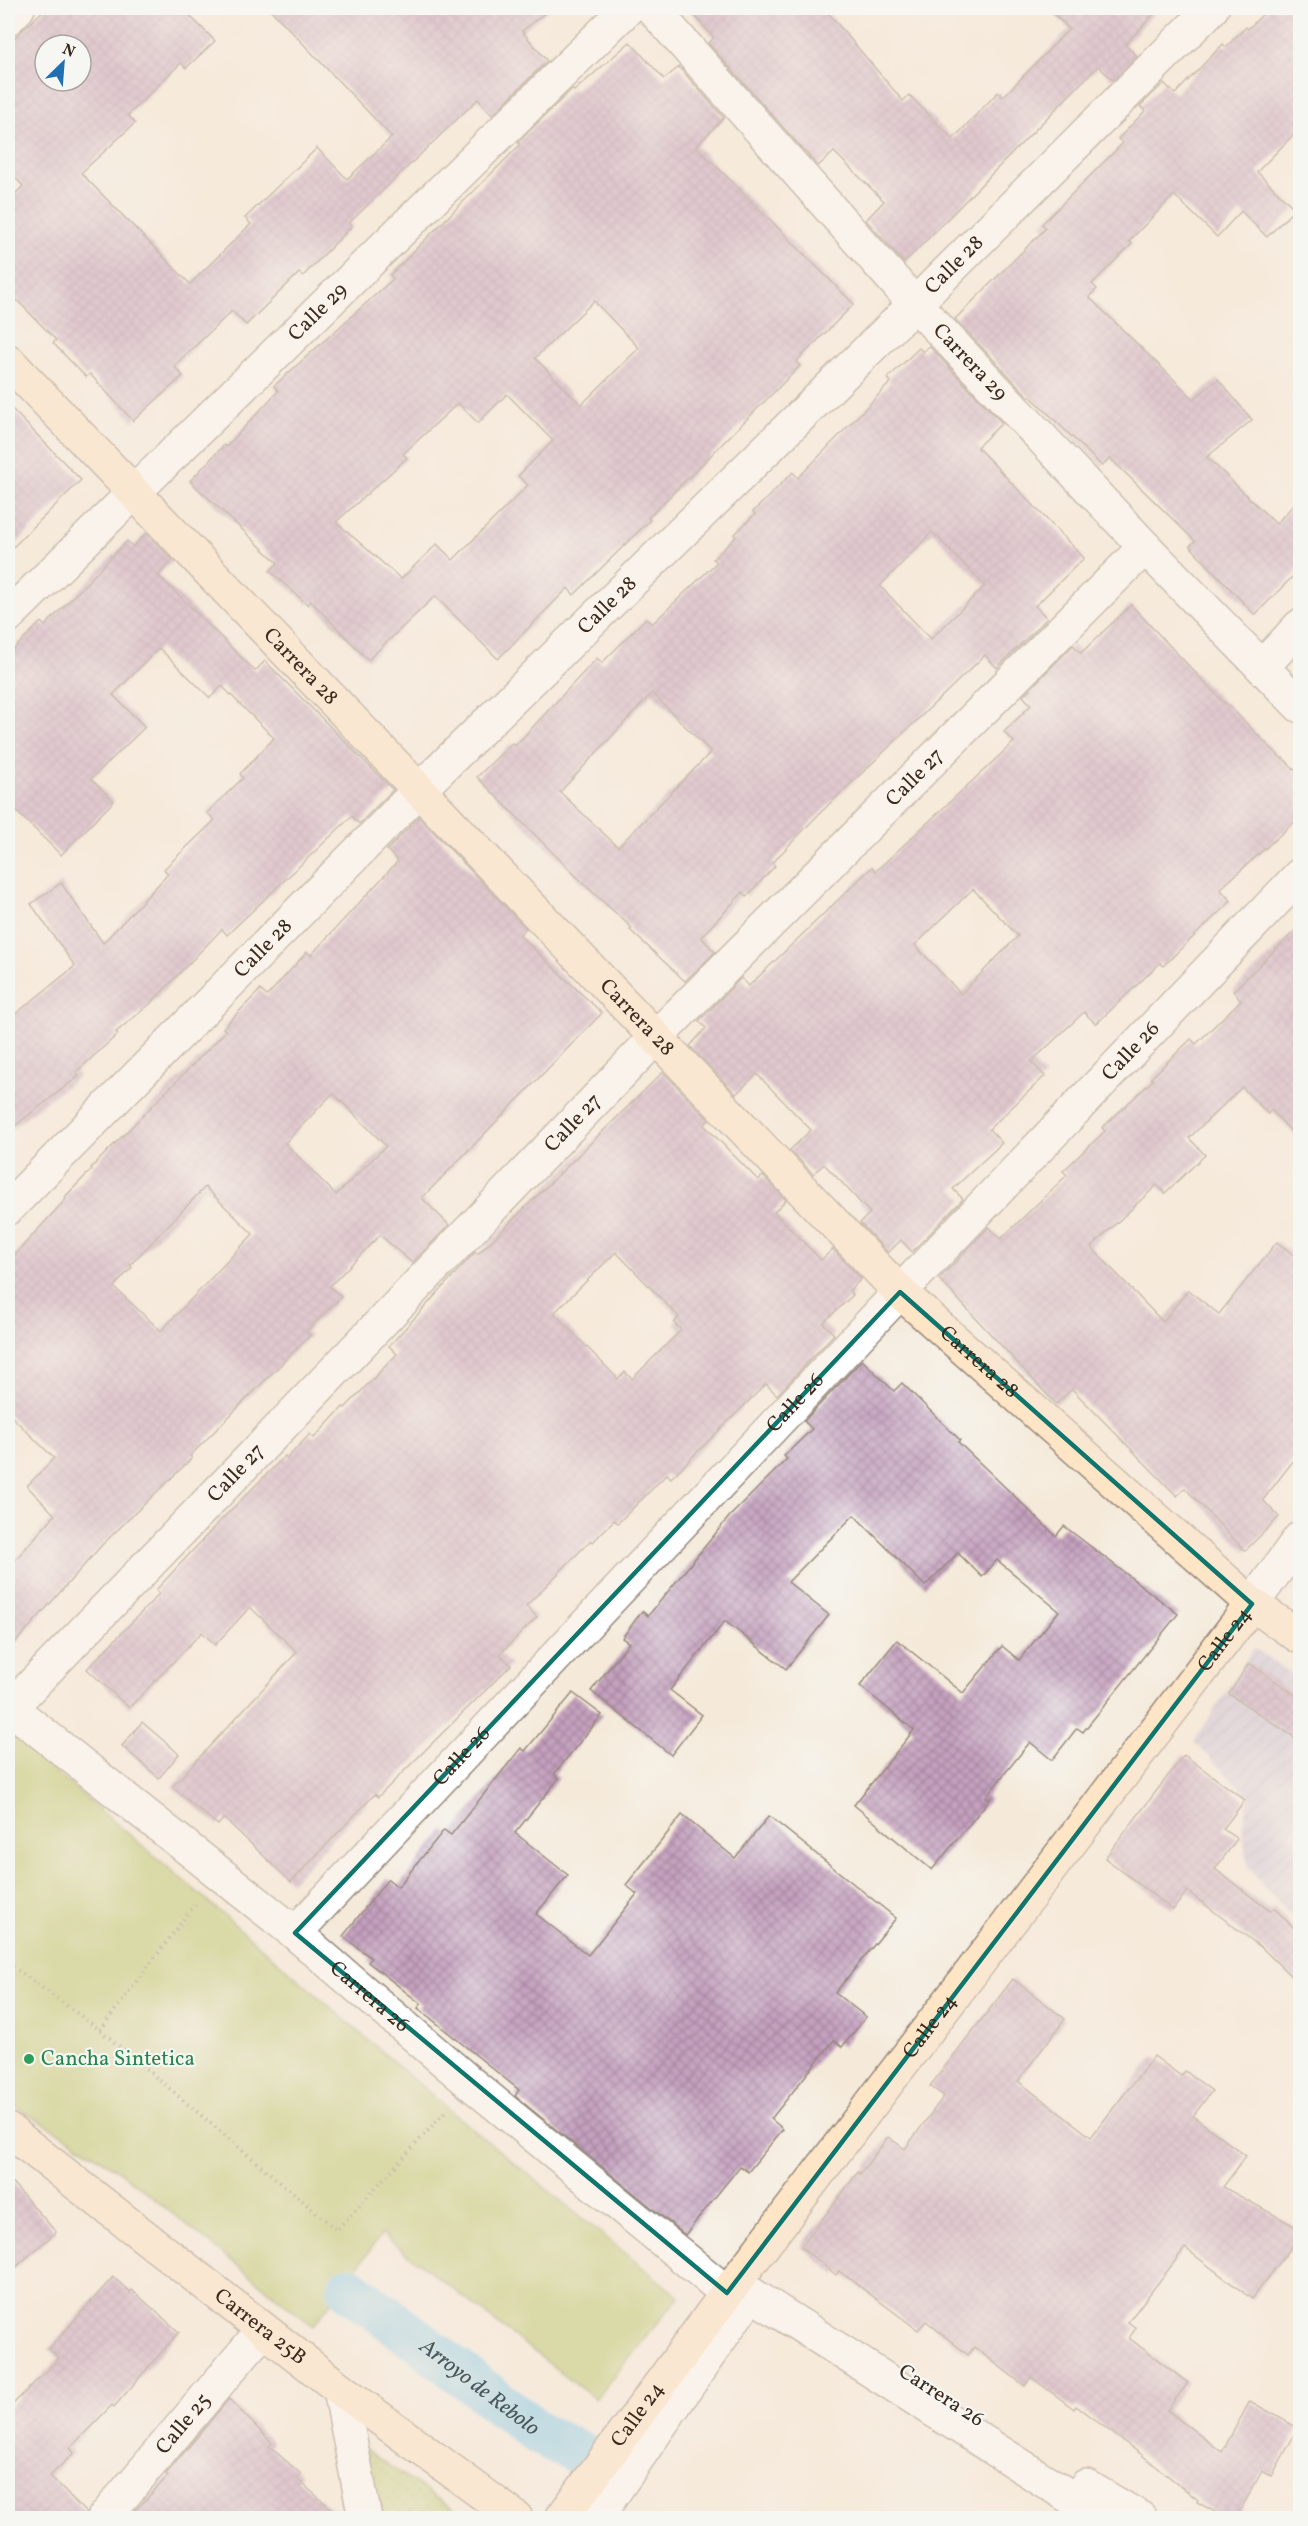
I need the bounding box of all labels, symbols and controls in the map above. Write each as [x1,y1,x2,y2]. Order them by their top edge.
north arrow [33,33,93,93]
text: N [59,39,79,64]
street label: Calle 28 [918,229,990,301]
street label: Calle 29 [282,276,354,348]
street label: Carrera 29 [926,317,1014,407]
street label: Calle 28 [571,570,644,641]
street label: Carrera 28 [257,621,345,712]
street label: Calle 27 [879,742,951,813]
street label: Calle 28 [227,912,299,985]
street label: Carrera 28 [593,972,681,1062]
street label: Calle 26 [1095,1015,1167,1088]
street label: Calle 27 [538,1087,609,1159]
street label: Carrera 28 [933,1319,1025,1405]
street label: Calle 26 [760,1366,831,1439]
street label: Calle 27 [201,1437,271,1509]
street label: Calle 24 [1191,1602,1259,1678]
street label: Calle 26 [426,1720,497,1793]
street label: Carrera 26 [323,1954,416,2039]
street label: Calle 24 [896,1988,964,2065]
place label: Cancha Sintetica [41,2045,195,2074]
marker: Cancha Sintetica [22,2052,36,2066]
street label: Carrera 25B [208,2282,312,2372]
water label: Arroyo de Rebolo [412,2331,546,2444]
street label: Carrera 26 [892,2357,990,2435]
street label: Calle 24 [604,2376,671,2453]
street label: Calle 25 [149,2387,218,2461]

